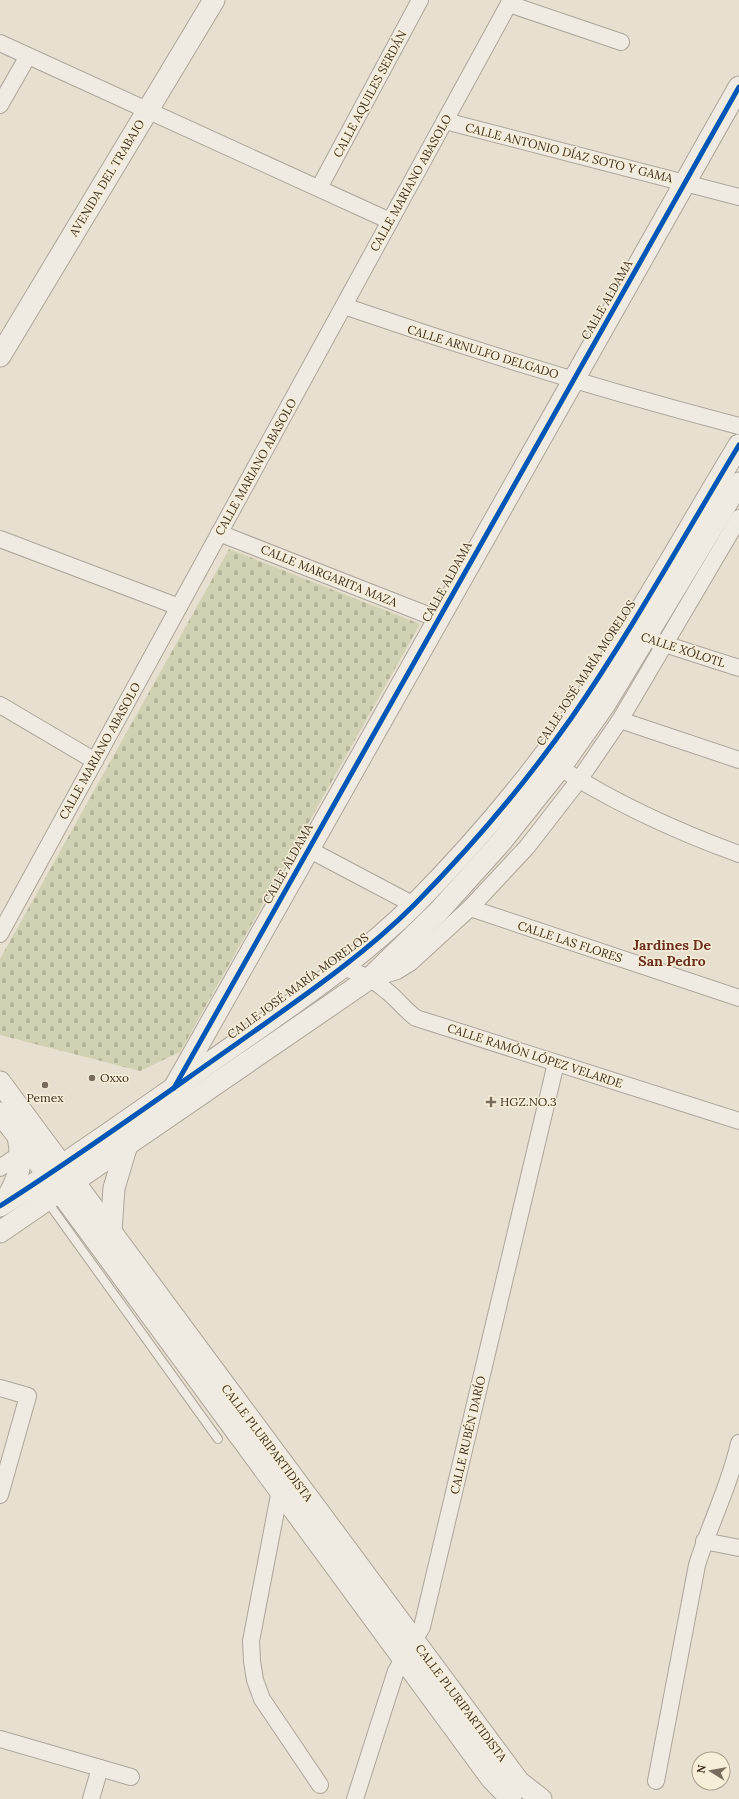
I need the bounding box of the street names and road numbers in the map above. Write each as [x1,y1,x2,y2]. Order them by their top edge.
street label: CALLE AQUILES SERDÁN [330,28,409,160]
street label: CALLE MARIANO ABASOLO [367,112,455,254]
street label: AVENIDA DEL TRABAJO [65,117,147,240]
street label: CALLE ANTONIO DÍAZ SOTO Y GAMA [464,119,675,186]
street label: CALLE ALDAMA [578,257,636,342]
street label: CALLE ARNULFO DELGADO [406,321,561,382]
street label: CALLE MARIANO ABASOLO [212,396,300,538]
street label: CALLE ALDAMA [418,539,475,625]
street label: CALLE MARGARITA MAZA [259,541,400,610]
street label: CALLE JOSÉ MARÍA MORELOS [533,597,638,748]
street label: CALLE XÓLOTL [639,629,727,670]
street label: CALLE MARIANO ABASOLO [56,680,144,822]
street label: CALLE ALDAMA [259,821,316,907]
street label: CALLE LAS FLORES [516,917,625,966]
street label: CALLE JOSÉ MARÍA MORELOS [224,929,371,1042]
street label: CALLE RAMÓN LÓPEZ VELARDE [446,1020,625,1091]
street label: CALLE RUBÉN DARÍO [447,1374,488,1496]
street label: CALLE PLURIPARTIDISTA [218,1381,317,1505]
street label: CALLE PLURIPARTIDISTA [412,1641,511,1765]

